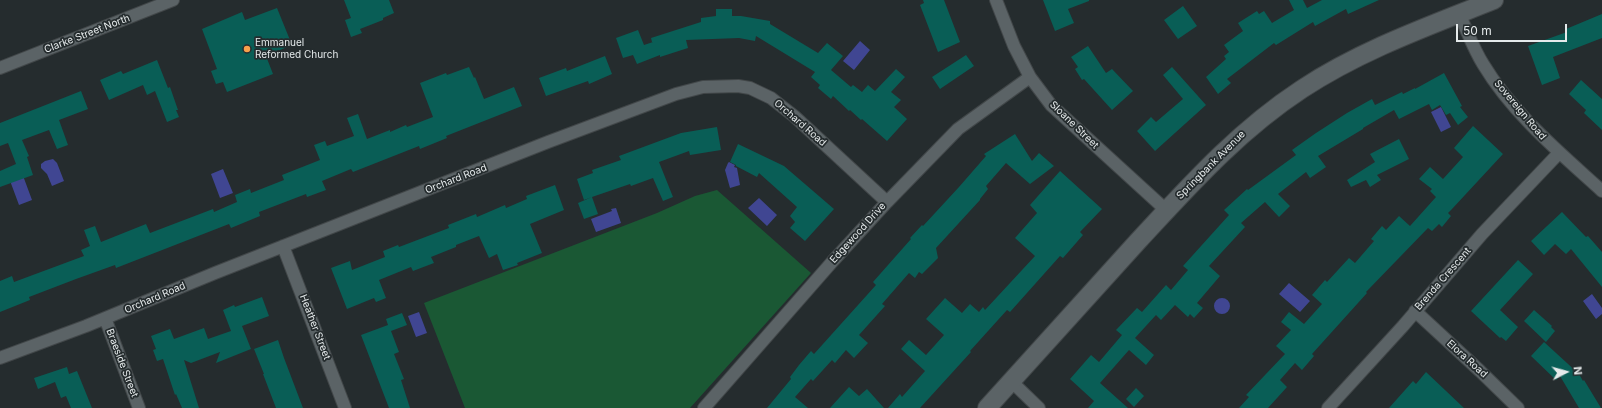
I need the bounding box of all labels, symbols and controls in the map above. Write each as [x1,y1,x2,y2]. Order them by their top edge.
street label: Clarke Street North [42,12,132,56]
scale bar [1458,16,1569,42]
text: 50 m [1463,23,1492,38]
place label: Emmanuel Reformed Church [255,37,338,60]
marker: Emmanuel Reformed Church [242,44,252,54]
street label: Sovereign Road [1492,78,1548,142]
street label: Orchard Road [771,97,829,149]
street label: Sloane Street [1047,99,1101,151]
street label: Springbank Avenue [1174,128,1248,202]
street label: Orchard Road [423,162,489,196]
street label: Edgewood Drive [828,200,888,266]
street label: Brenda Crescent [1413,245,1473,313]
street label: Orchard Road [123,280,187,316]
street label: Heather Street [297,293,333,361]
street label: Braeside Street [103,327,141,399]
street label: Elora Road [1444,338,1490,380]
north arrow [1546,352,1586,392]
text: N [1571,366,1585,376]

